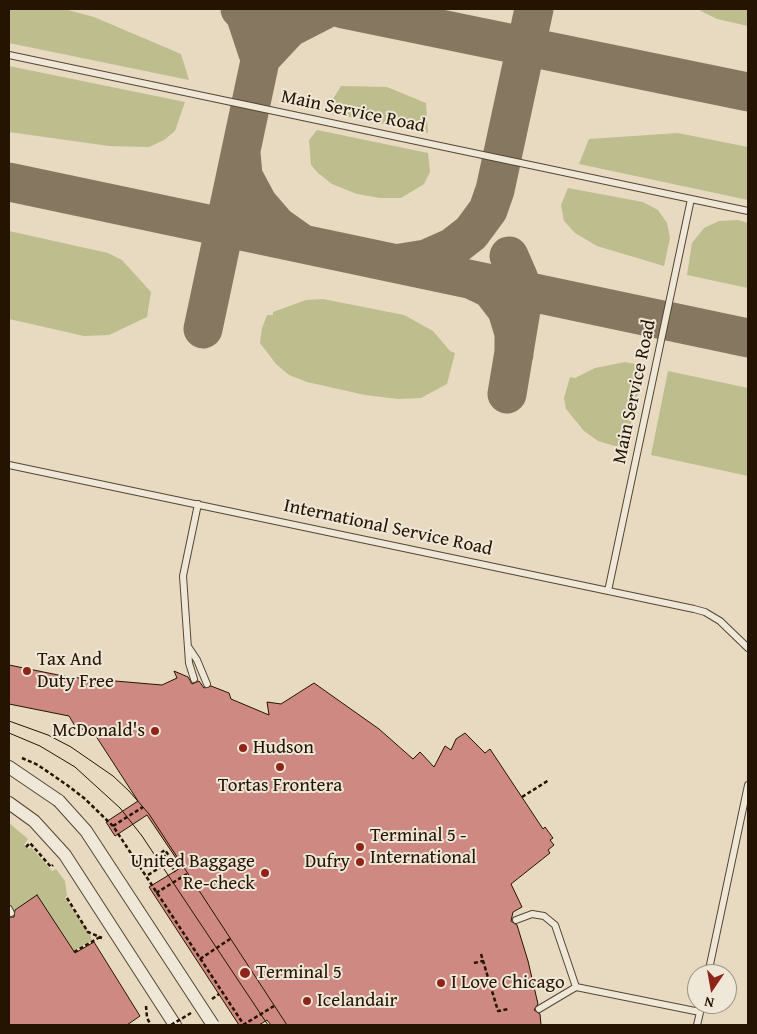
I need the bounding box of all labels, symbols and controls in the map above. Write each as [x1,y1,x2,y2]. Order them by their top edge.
street label: Main Service Road [279,86,427,138]
street label: Main Service Road [609,318,661,466]
street label: International Service Road [282,495,494,561]
place label: Tax And Duty Free [37,649,114,693]
marker: Tax And Duty Free [21,665,33,677]
place label: McDonald's [52,720,145,742]
marker: McDonald's [149,725,161,737]
place label: Hudson [253,737,314,759]
marker: Hudson [237,742,249,754]
marker: Tortas Frontera [274,761,286,773]
place label: Tortas Frontera [218,775,342,797]
place label: Terminal 5 - International [370,825,476,869]
marker: Terminal 5 - International [354,841,366,853]
place label: United Baggage Re-check [131,851,255,895]
place label: Dufry [305,851,350,873]
marker: Dufry [354,856,366,868]
marker: United Baggage Re-check [259,867,271,879]
place label: Terminal 5 [256,962,342,984]
north arrow [687,964,737,1014]
marker: Terminal 5 [238,966,252,980]
place label: I Love Chicago [451,972,565,994]
marker: I Love Chicago [435,977,447,989]
place label: Icelandair [317,990,397,1012]
text: N [702,992,716,1013]
marker: Icelandair [301,995,313,1007]

